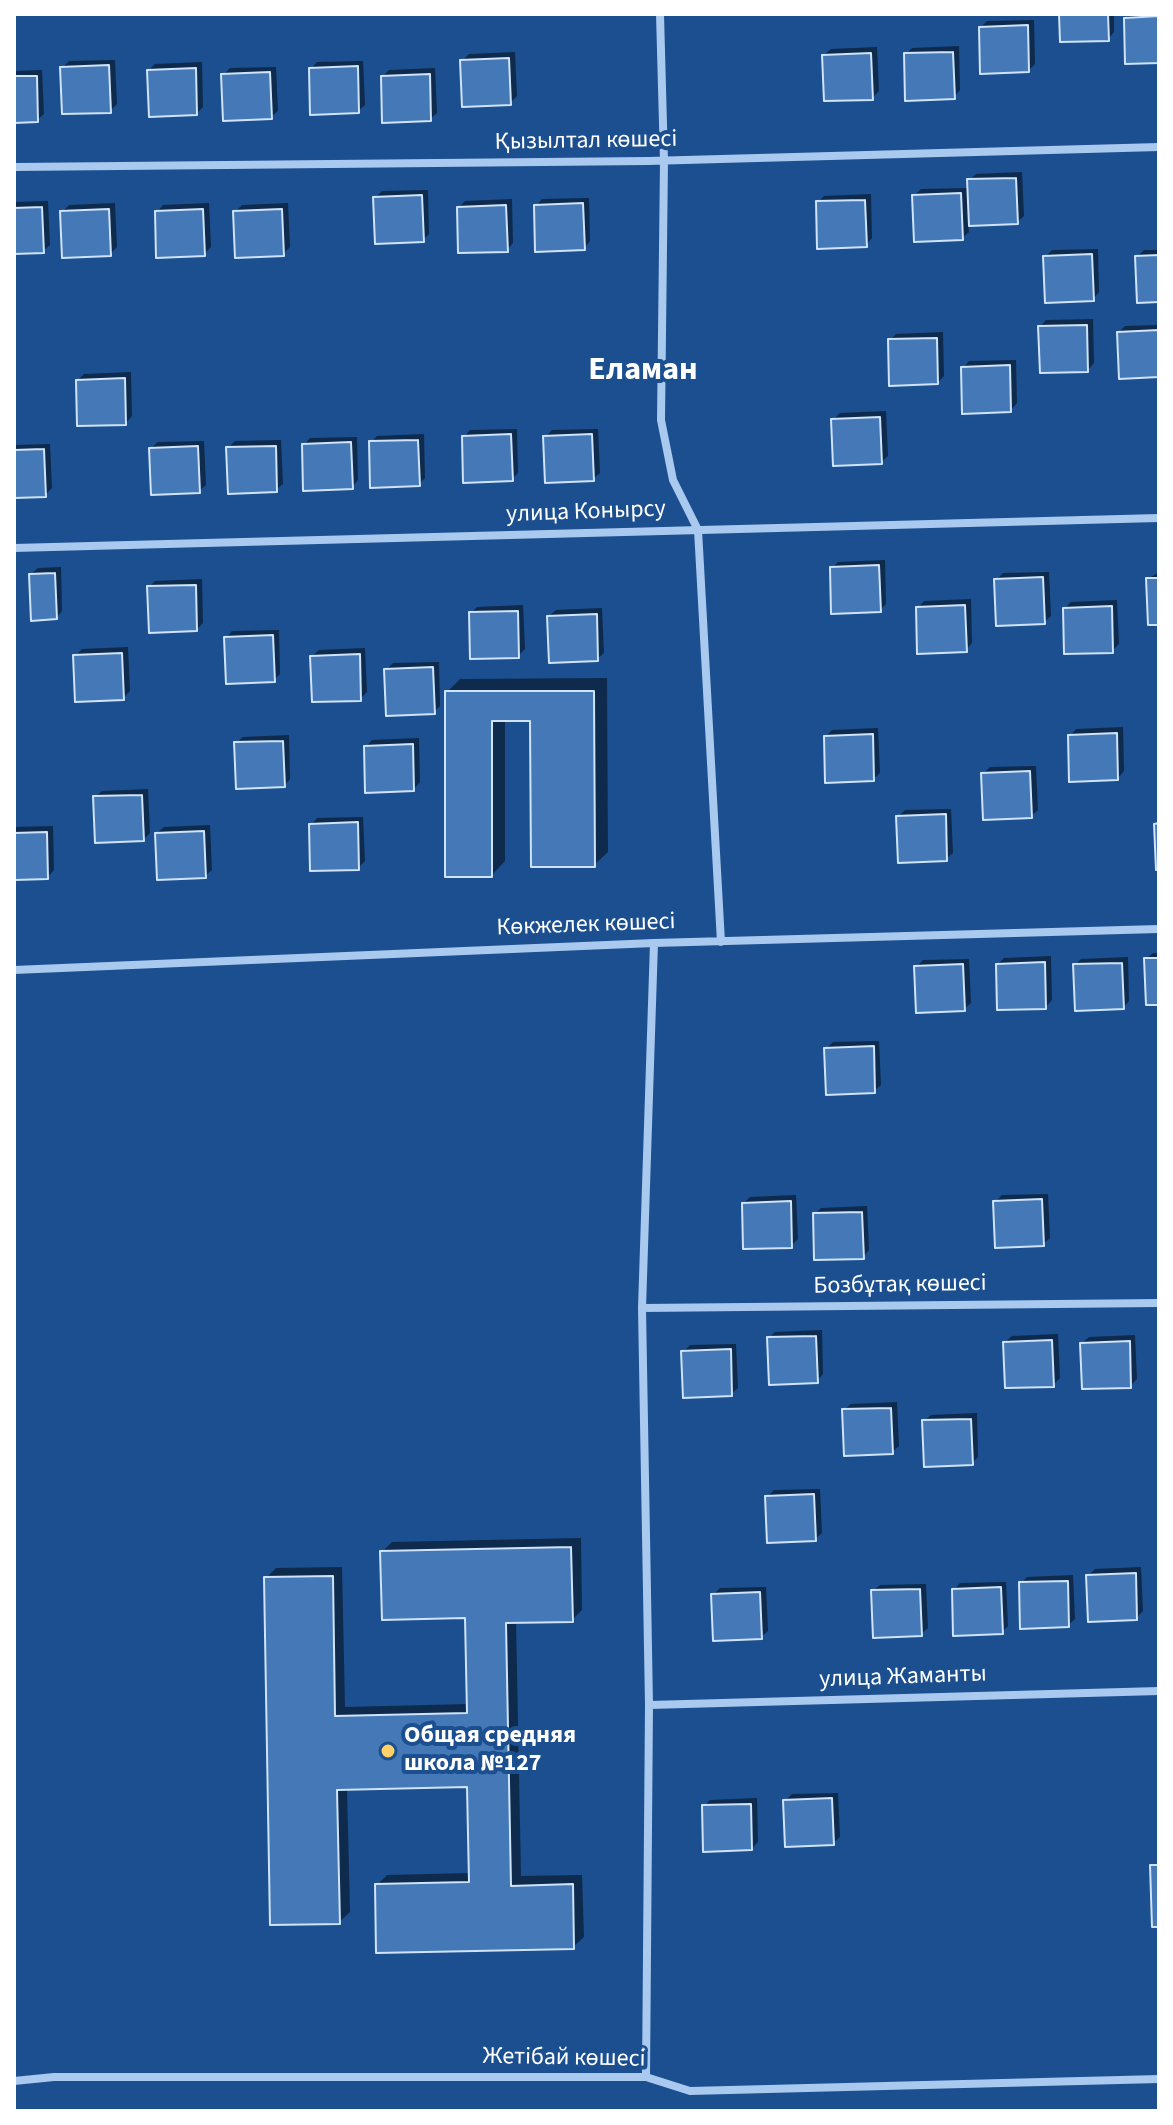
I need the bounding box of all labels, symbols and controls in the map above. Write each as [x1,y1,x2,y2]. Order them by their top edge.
street label: Қызылтал көшесі [495,126,677,158]
district label: Еламан [588,353,698,391]
street label: улица Конырсу [506,496,666,530]
street label: Көкжелек көшесі [496,908,676,944]
street label: Бозбұтақ көшесі [813,1270,987,1302]
street label: улица Жаманты [819,1661,987,1695]
place label: Общая средняя школа №127 [404,1723,576,1779]
marker: Общая средняя школа №127 [379,1742,397,1760]
street label: Жетібай көшесі [482,2043,646,2075]

